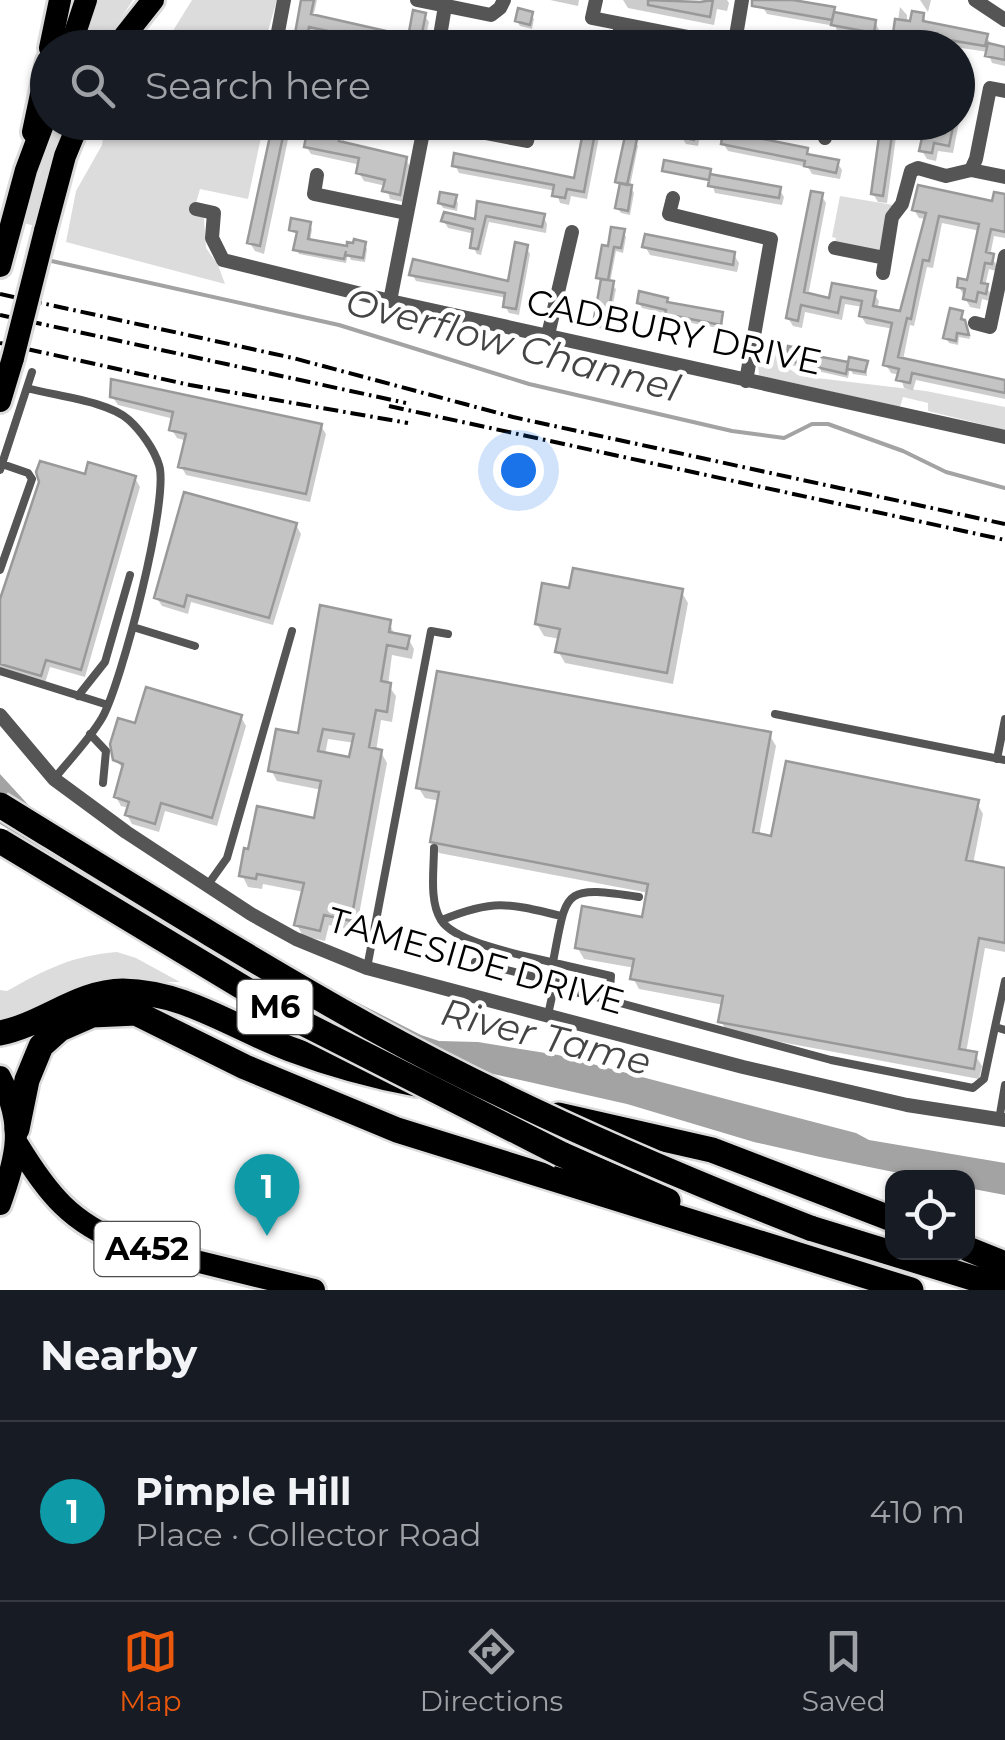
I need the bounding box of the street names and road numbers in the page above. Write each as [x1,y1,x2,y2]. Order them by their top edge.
street label: CADBURY DRIVE [523,279,825,384]
street label: TAMESIDE DRIVE [323,898,629,1023]
road number: M6 [238,980,312,1034]
road number: A452 [94,1222,200,1276]

